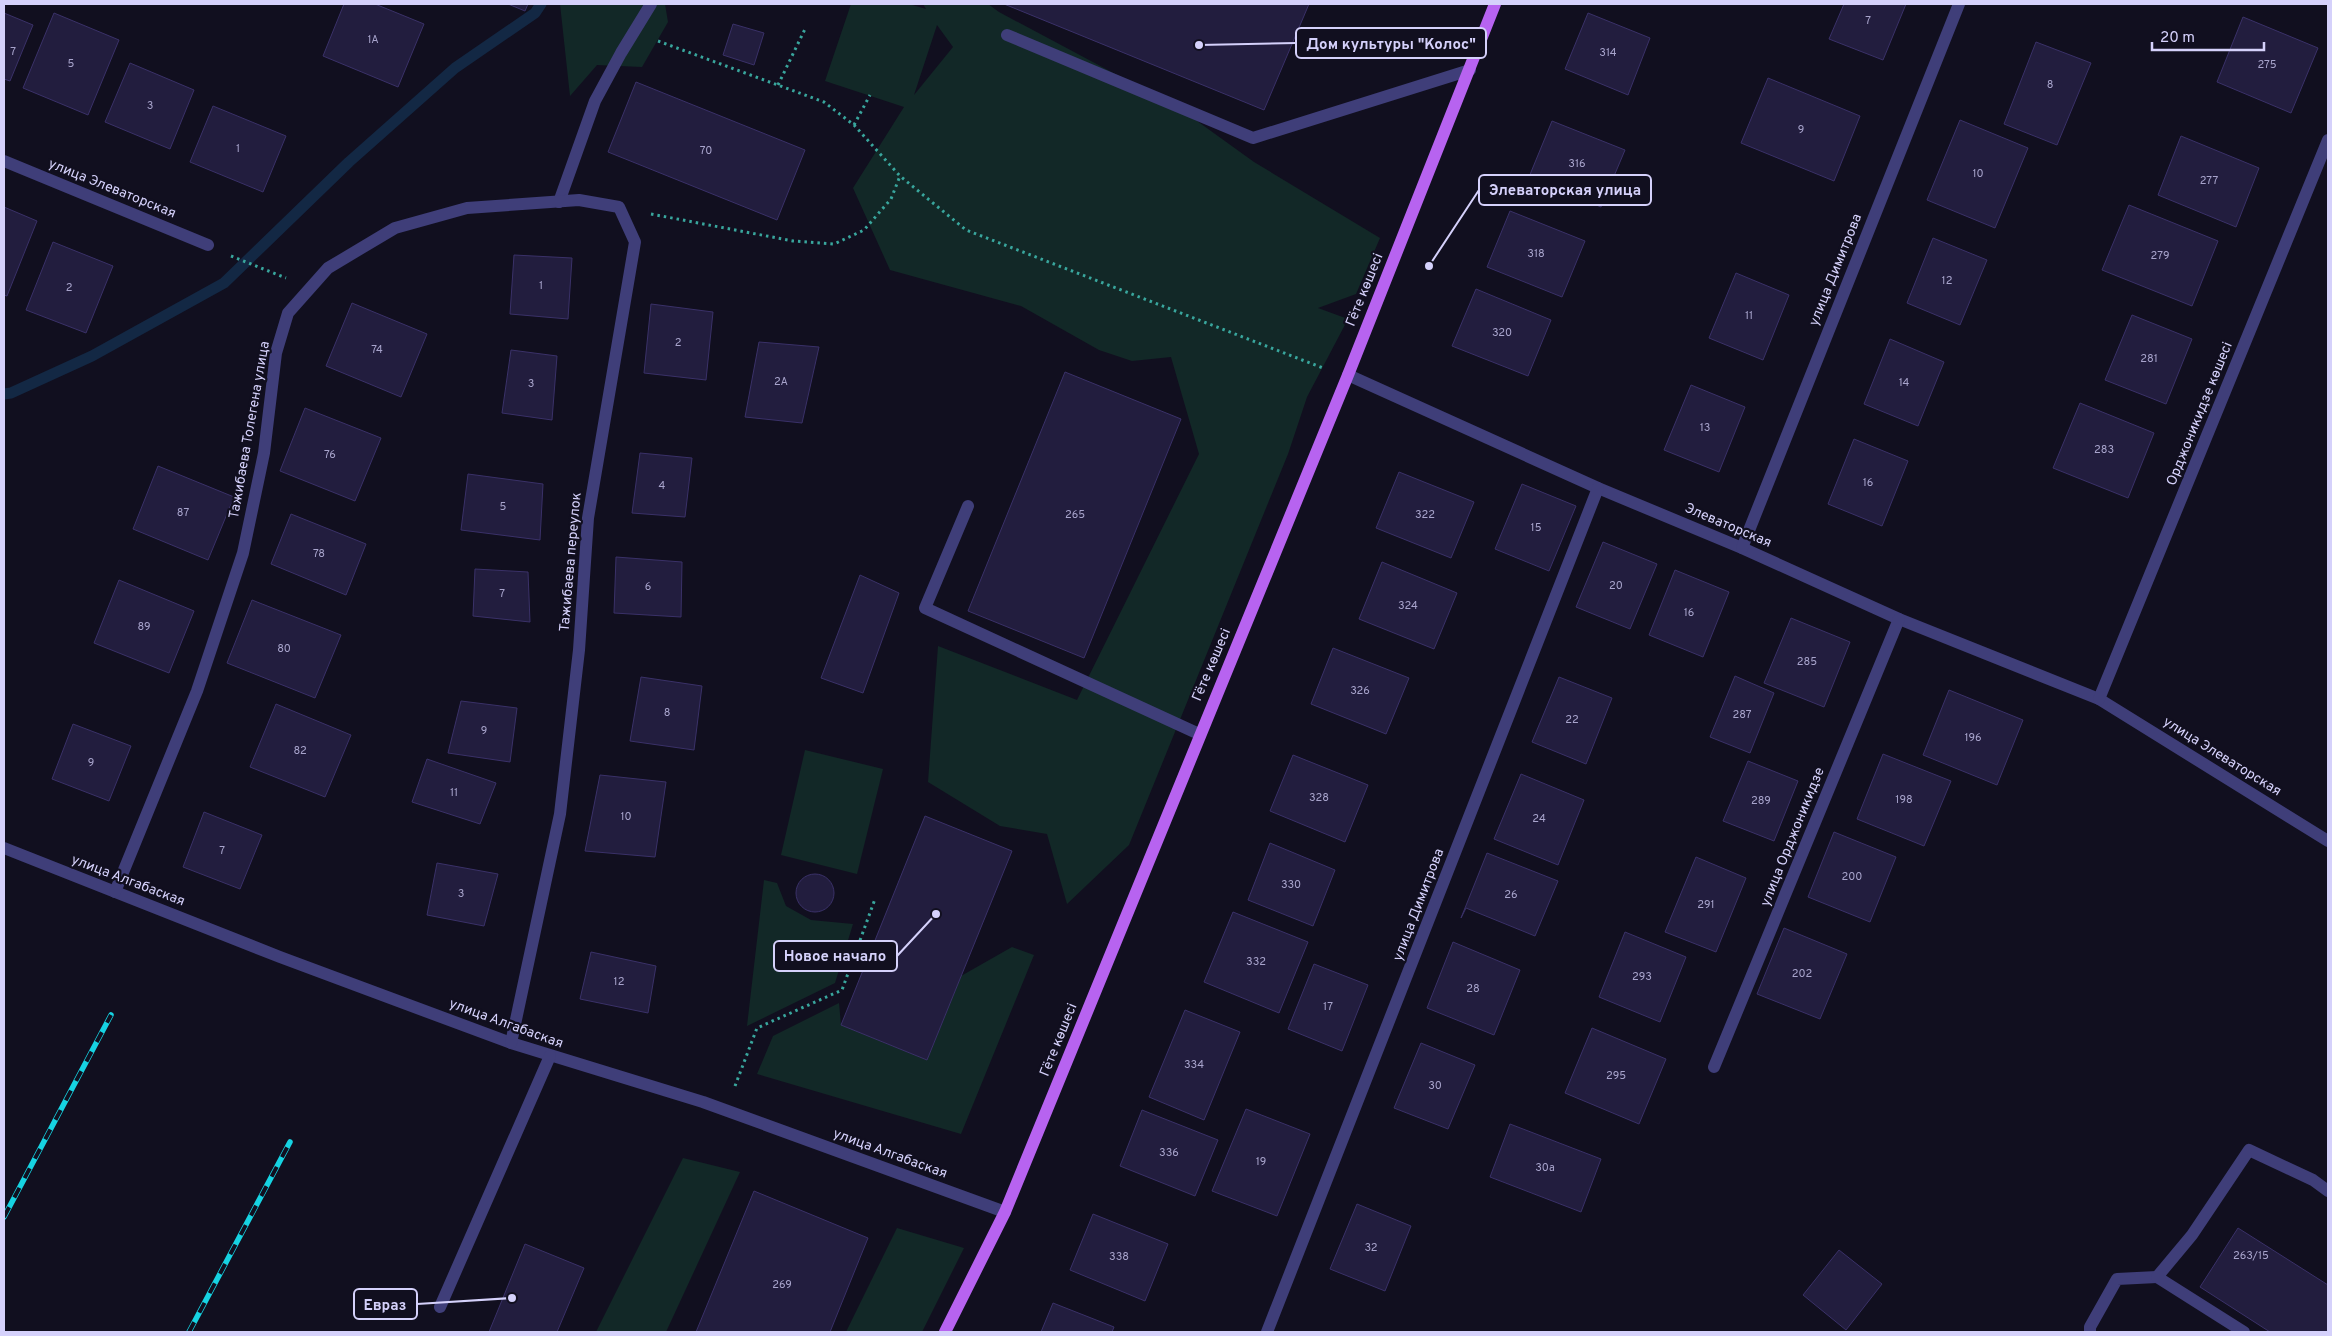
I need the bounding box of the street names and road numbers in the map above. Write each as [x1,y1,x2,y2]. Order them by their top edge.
street label: улица Элеваторская [46,156,178,222]
street label: улица Димитрова [1806,211,1866,329]
street label: Гёте көшесі [1343,251,1387,329]
street label: Тажибаева Толегена улица [226,340,274,520]
street label: Орджоникидзе көшесі [2163,340,2237,488]
street label: Тажибаева переулок [556,492,586,632]
street label: Элеваторская [1682,500,1774,552]
street label: Гёте көшесі [1189,626,1235,704]
street label: улица Элеваторская [2160,714,2284,800]
street label: улица Орджоникидзе [1757,765,1829,909]
street label: улица Димитрова [1390,846,1448,964]
street label: улица Алгабаская [69,852,187,910]
street label: улица Алгабаская [447,995,565,1053]
street label: Гёте көшесі [1037,1001,1081,1079]
street label: улица Алгабаская [831,1125,949,1183]

